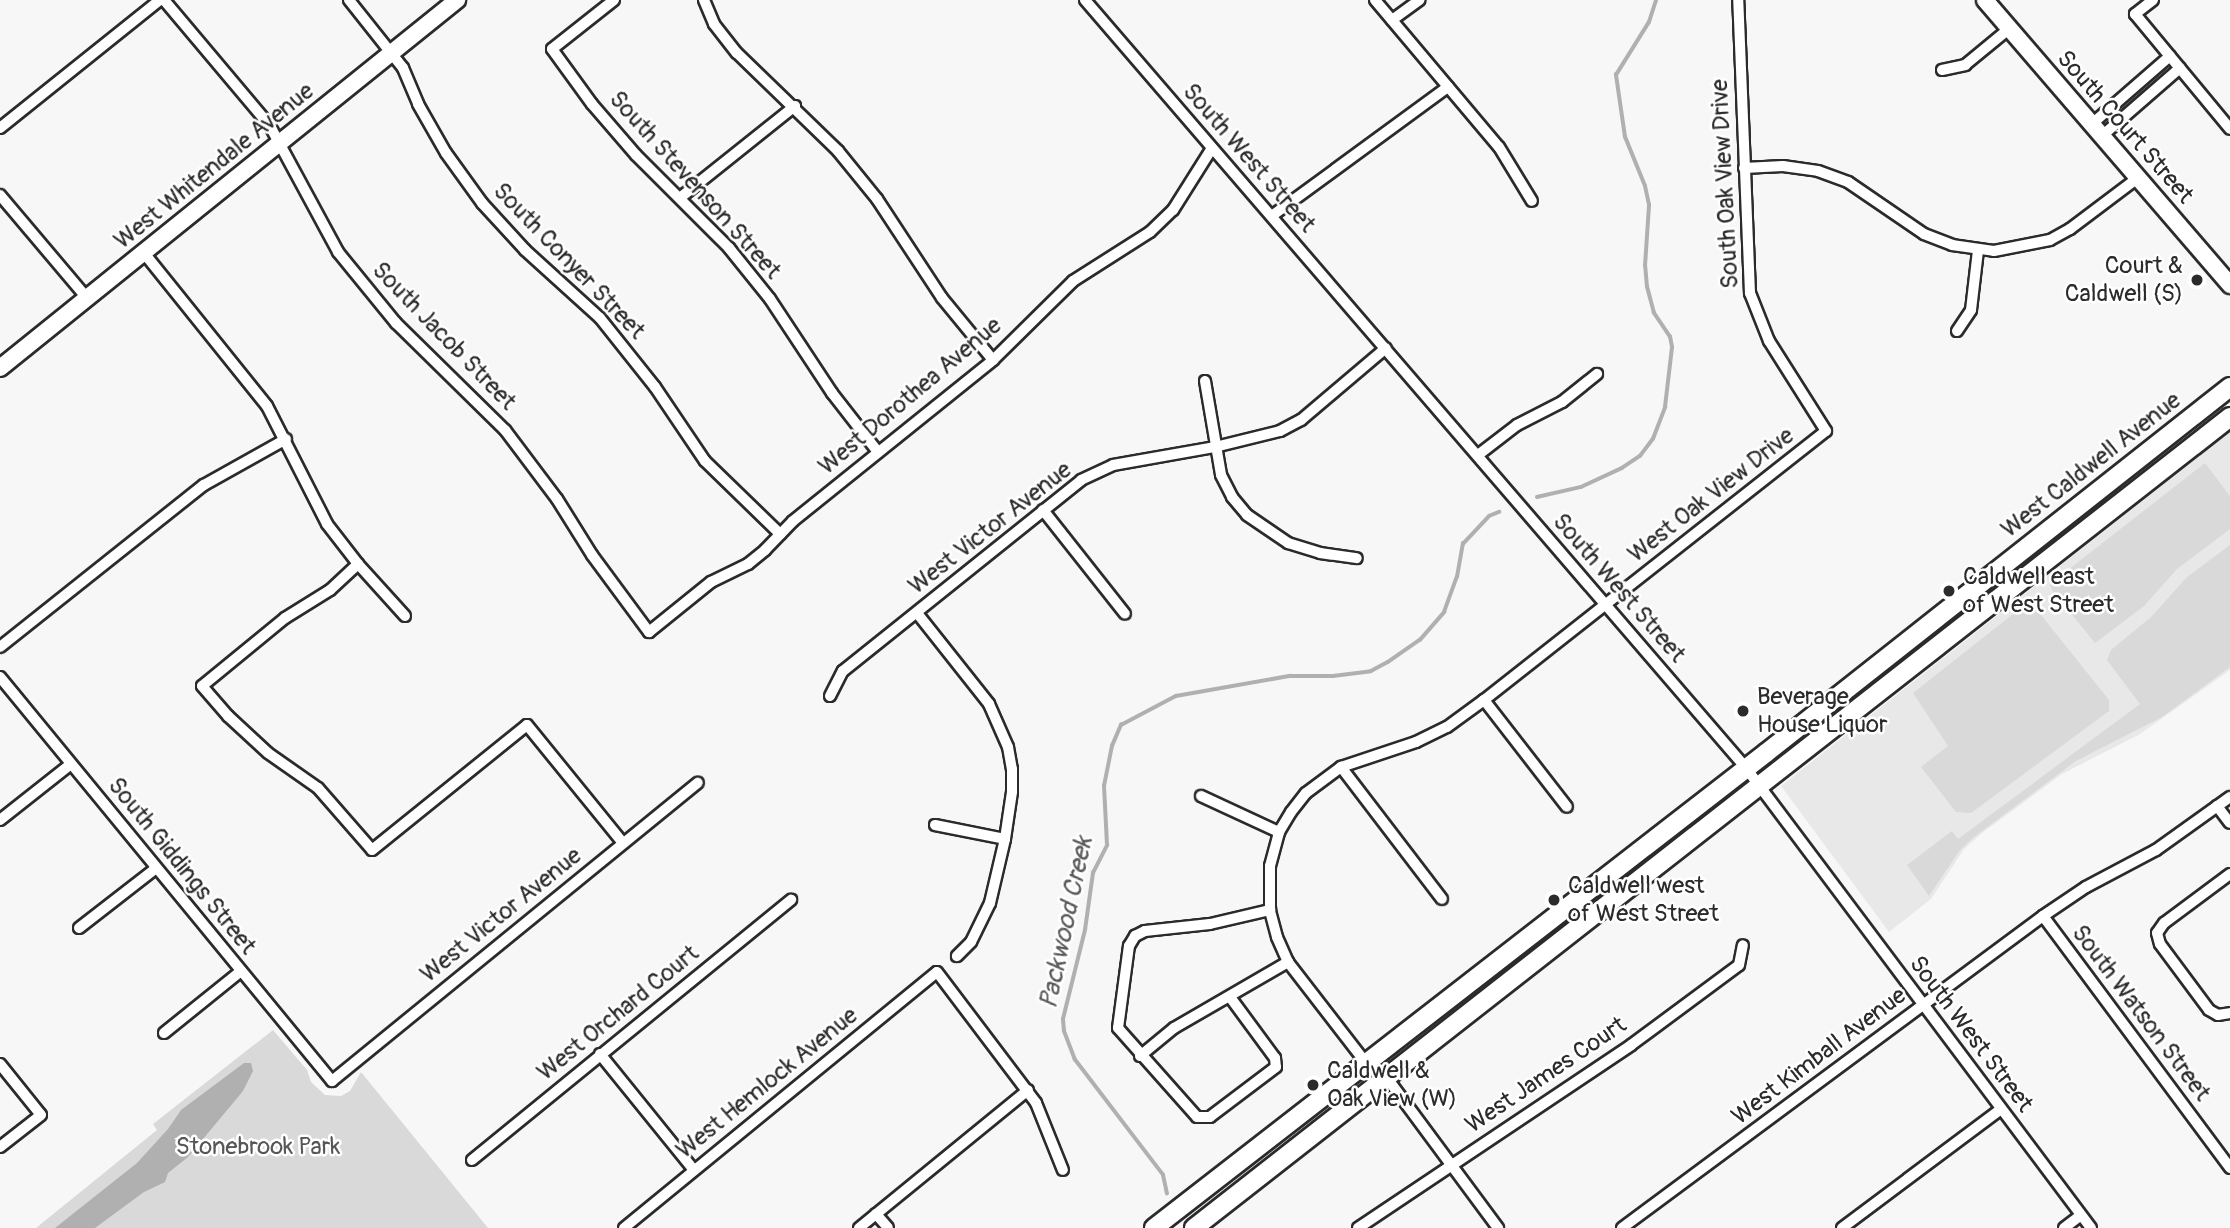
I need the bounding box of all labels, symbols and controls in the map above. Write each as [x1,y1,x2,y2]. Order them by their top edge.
street label: South Court Street [2051,45,2199,209]
street label: West Whitendale Avenue [108,77,320,255]
street label: South West Street [1176,78,1322,238]
street label: South Oak View Drive [1705,78,1745,290]
street label: South Stevenson Street [603,85,787,285]
street label: South Conyer Street [487,177,651,345]
place label: Court & Caldwell (S) [2065,252,2183,308]
street label: South Jacob Street [366,256,522,416]
marker: Court & Caldwell (S) [2189,272,2205,288]
street label: West Dorothea Avenue [813,311,1007,481]
street label: West Caldwell Avenue [1996,386,2186,544]
street label: West Oak View Drive [1622,421,1800,569]
street label: West Victor Avenue [903,455,1077,601]
street label: South West Street [1546,508,1692,668]
place label: Caldwell east of West Street [1963,563,2114,619]
marker: Caldwell east of West Street [1941,583,1957,599]
place label: Beverage House Liquor [1757,683,1887,739]
marker: Beverage House Liquor [1735,703,1751,719]
street label: South Giddings Street [102,772,262,960]
water label: Packwood Creek [1034,834,1100,1012]
street label: West Victor Avenue [415,841,587,989]
place label: Caldwell west of West Street [1568,872,1719,928]
marker: Caldwell west of West Street [1546,892,1562,908]
street label: South Watson Street [2065,919,2217,1107]
street label: West Orchard Court [531,939,705,1087]
street label: South West Street [1903,950,2039,1118]
street label: West Kimball Avenue [1726,981,1912,1131]
street label: West Hemlock Avenue [671,1001,863,1165]
street label: West James Court [1460,1011,1632,1139]
place label: Caldwell & Oak View (W) [1327,1057,1457,1113]
marker: Caldwell & Oak View (W) [1305,1077,1321,1093]
park label: Stonebrook Park [176,1133,340,1161]

